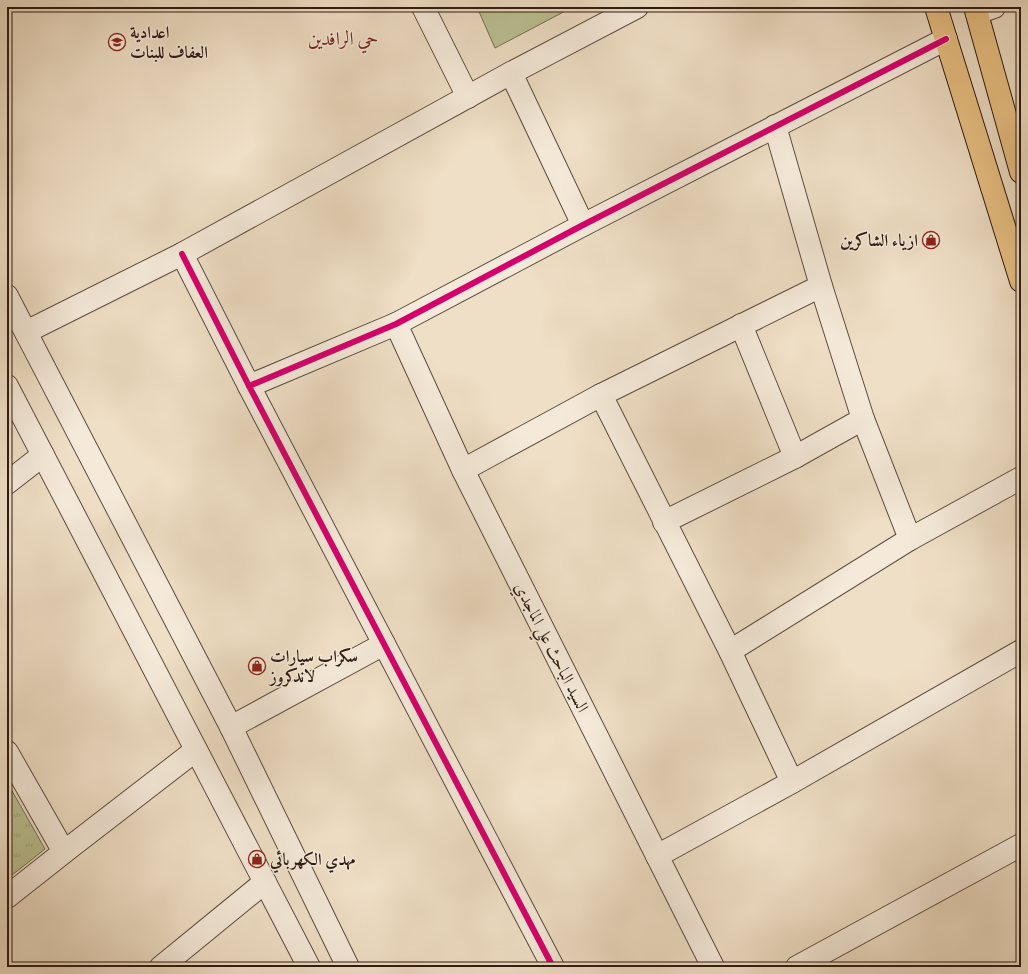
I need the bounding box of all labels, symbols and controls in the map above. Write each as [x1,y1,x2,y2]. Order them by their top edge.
place label: اعدادية العفاف للبنات [130,22,208,66]
district label: حي الرافدين [308,27,378,54]
school or university icon: اعدادية العفاف للبنات [107,32,127,52]
place label: ازياء الشاكرين [840,230,918,254]
shop icon: ازياء الشاكرين [921,230,941,250]
street label: السيد الباحث علي الماجدي [504,579,594,719]
place label: سكراب سيارات لاندكروز [268,646,358,690]
shop icon: سكراب سيارات لاندكروز [247,656,267,676]
shop icon: مهدي الكهربائي [247,849,267,869]
place label: مهدي الكهربائي [269,849,356,874]

